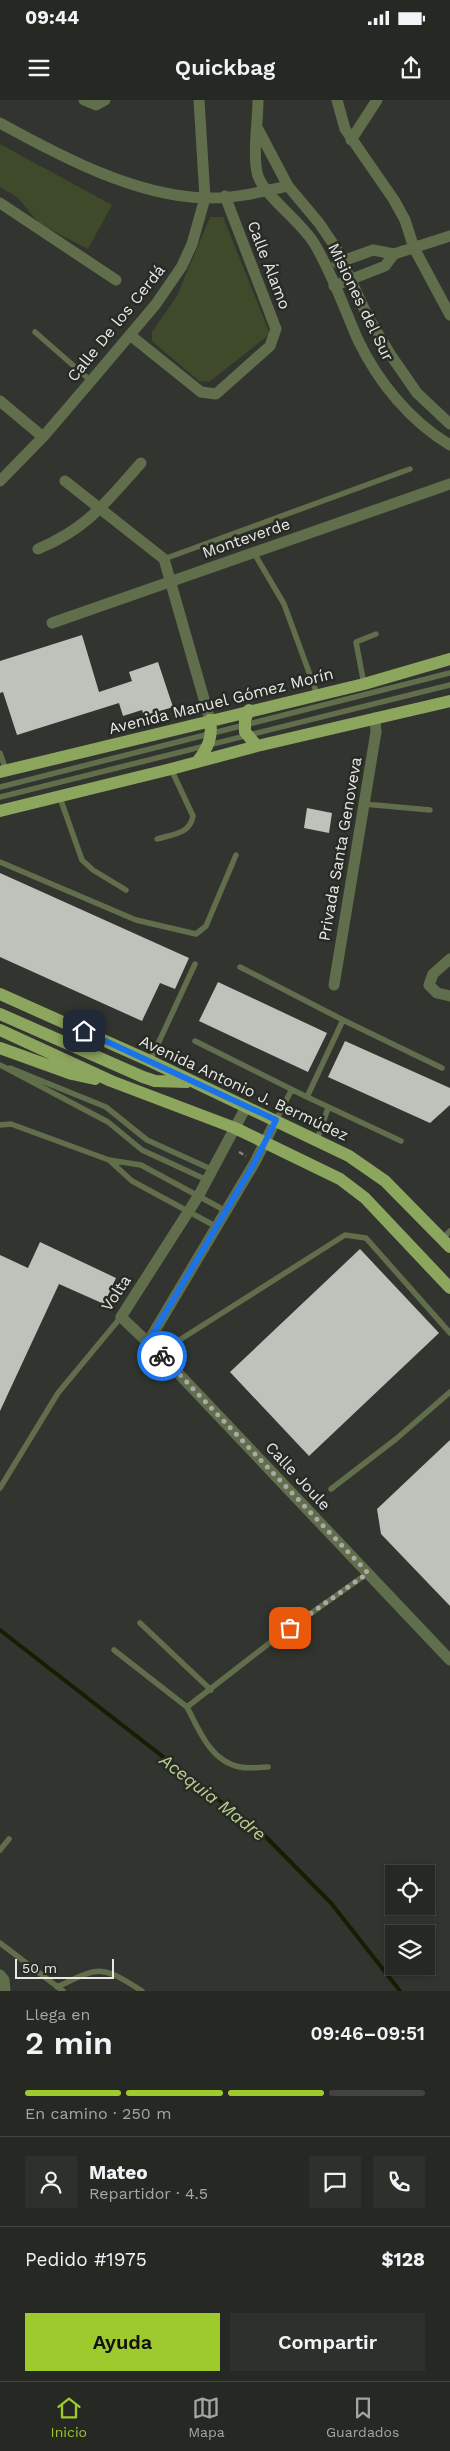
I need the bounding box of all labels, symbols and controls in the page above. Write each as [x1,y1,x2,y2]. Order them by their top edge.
text: 09:44 [25,6,79,29]
icon: menu [25,54,53,82]
icon: share [397,54,425,82]
text: Quickbag [175,55,275,80]
street label: Calle Álamo [243,218,295,312]
street label: Misiones del Sur [324,240,398,364]
street label: Calle De los Cerdá [63,261,169,385]
street label: Monteverde [200,514,292,562]
street label: Avenida Manuel Gómez Morín [107,664,335,738]
street label: Privada Santa Genoveva [314,756,366,942]
pin [63,1010,105,1052]
icon: home [70,1017,98,1045]
street label: Avenida Antonio J. Bermúdez [137,1031,351,1145]
street label: Volta [97,1271,135,1315]
courier [137,1331,187,1381]
icon: bike [148,1342,176,1370]
street label: Calle Joule [262,1438,334,1514]
pin [269,1607,311,1649]
icon: bag [276,1614,304,1642]
water label: Acequia Madre [155,1748,270,1845]
map controls [385,1865,435,1975]
button: locate [385,1865,435,1915]
button: layers [385,1925,435,1975]
scale bar [15,1956,114,1979]
text: 50 m [22,1960,57,1976]
text: Llega en [25,2005,91,2024]
text: 09:46–09:51 [310,2022,425,2045]
text: 2 min [25,2024,113,2062]
text: En camino · 250 m [25,2104,171,2123]
button: person [25,2156,77,2208]
button: chat [309,2156,361,2208]
button: phone [373,2156,425,2208]
text: Mateo [89,2161,148,2184]
text: Repartidor · 4.5 [89,2184,208,2203]
text: Pedido #1975 [25,2248,147,2271]
text: $128 [381,2248,425,2271]
button: Ayuda [25,2313,220,2371]
button: Compartir [230,2313,425,2371]
tab: Inicio [51,2394,87,2440]
tab: Mapa [188,2394,225,2440]
tab: Guardados [326,2394,399,2440]

